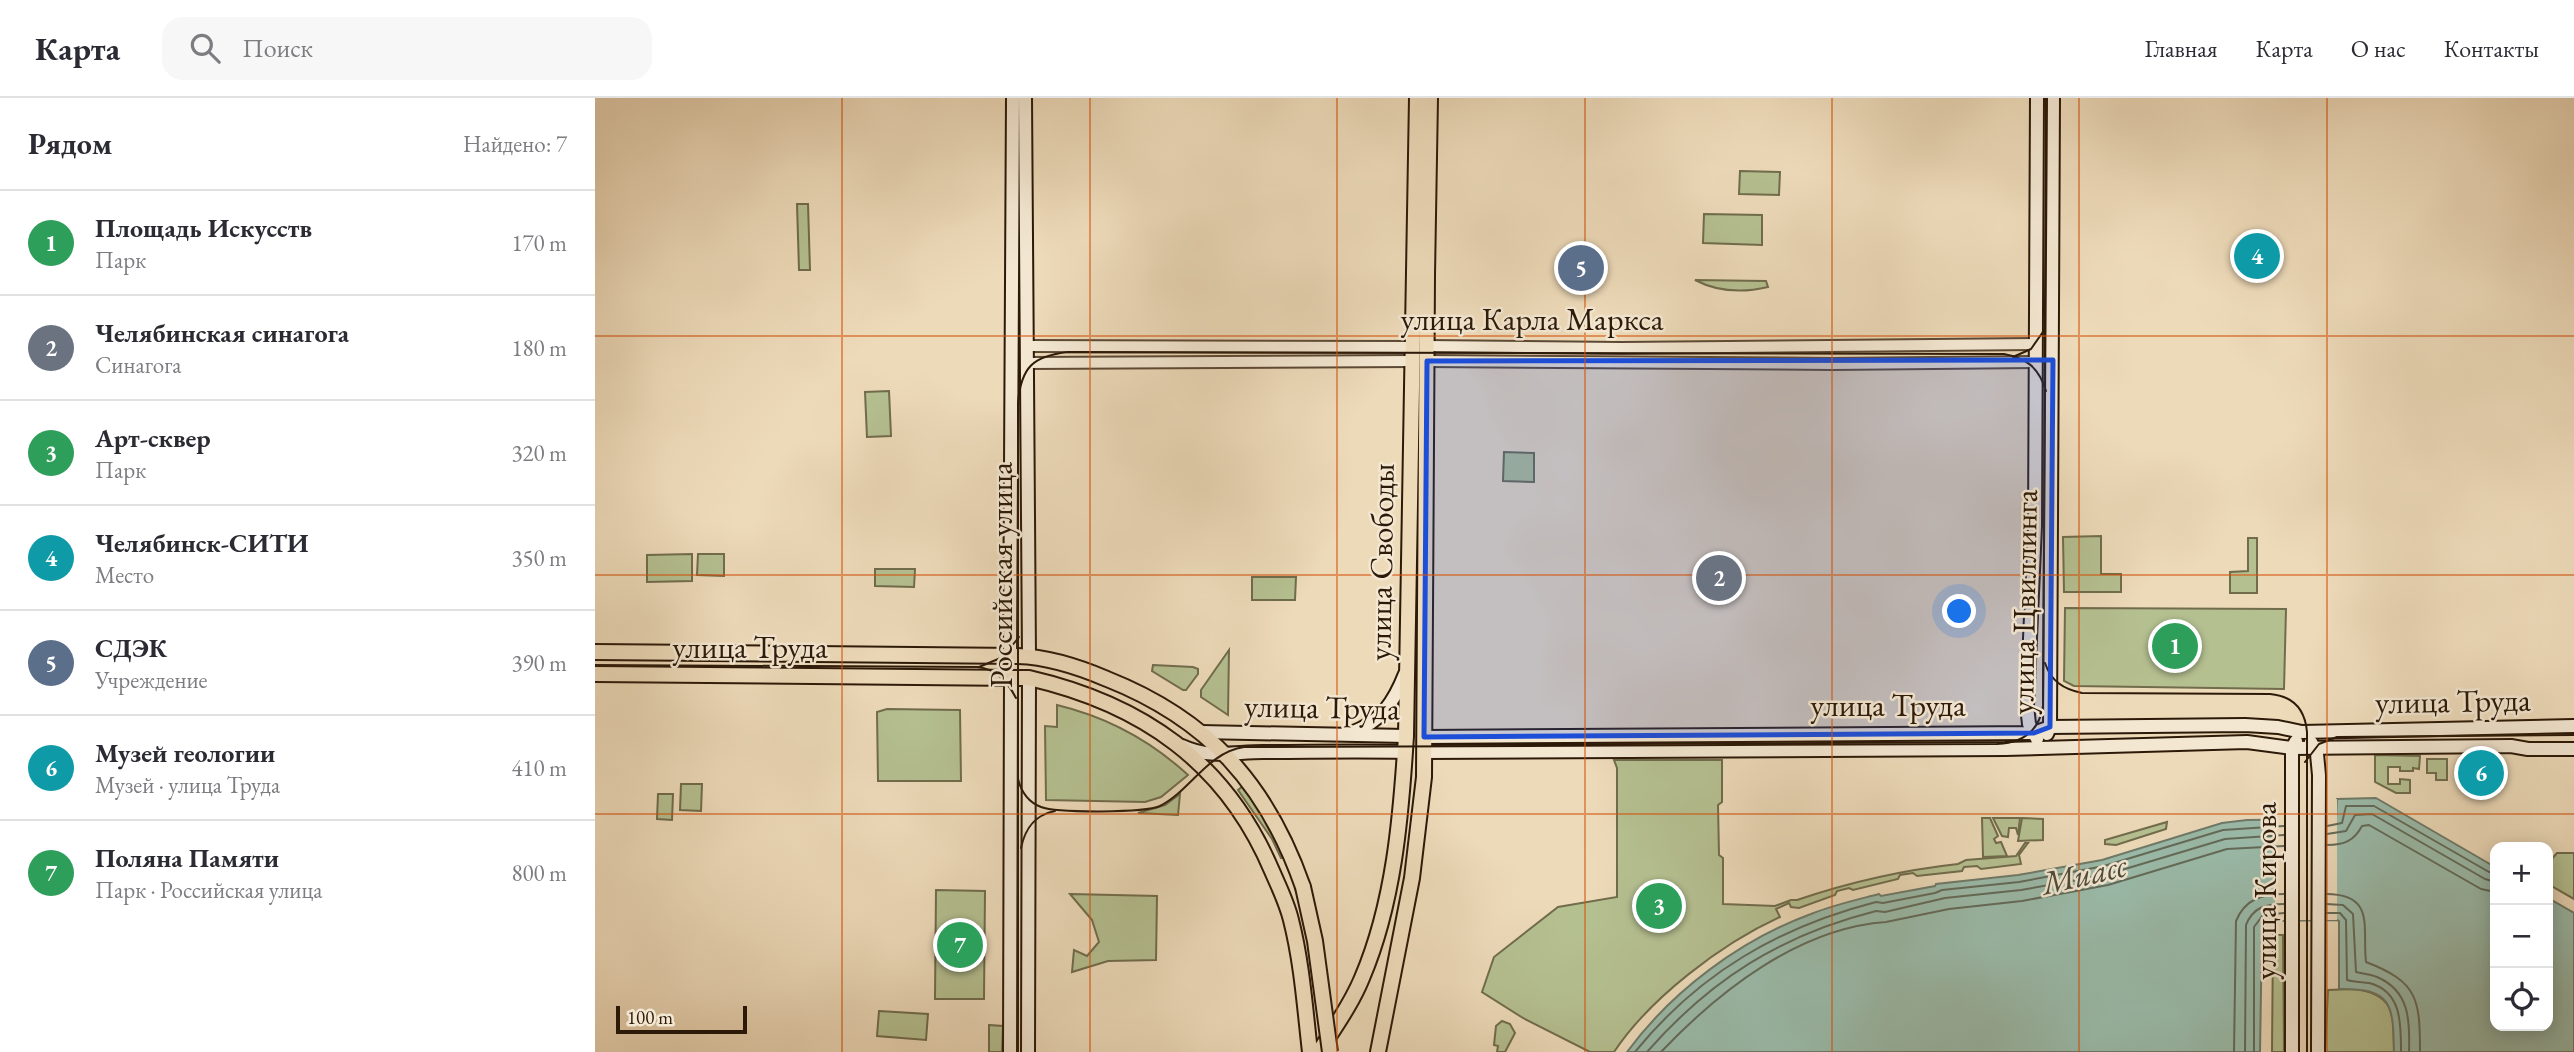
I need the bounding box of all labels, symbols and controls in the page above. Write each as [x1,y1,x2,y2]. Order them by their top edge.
search box [162,17,652,80]
text: Карта [35,27,120,70]
icon: search [186,29,224,67]
text: Поиск [242,31,313,65]
text: Главная [2144,33,2218,64]
text: Карта [2256,33,2313,64]
text: О нас [2351,33,2406,64]
text: Контакты [2444,33,2539,64]
text: Рядом [28,124,112,163]
text: Найдено: 7 [463,129,567,159]
text: Площадь Искусств [95,211,312,245]
text: 1 [45,228,57,258]
text: 170 m [511,228,567,258]
pin: 4 [2234,230,2280,282]
pin: 5 [1558,242,1604,294]
text: Парк [95,245,146,275]
street label: улица Карла Маркса [1401,298,1664,340]
text: Челябинская синагога [95,316,349,350]
text: 2 [45,333,57,363]
text: 180 m [511,333,567,363]
text: Синагога [95,350,181,380]
text: Арт-сквер [95,421,211,455]
text: 3 [45,438,57,468]
text: 320 m [511,438,567,468]
text: Парк [95,455,146,485]
street label: Российская улица [980,462,1022,688]
street label: улица Свободы [1358,463,1404,661]
street label: улица Цвиллинга [2001,489,2047,715]
text: Челябинск-СИТИ [95,526,308,560]
text: 4 [45,543,57,573]
text: 350 m [511,543,567,573]
pin: 2 [1696,552,1742,604]
text: Место [95,560,154,590]
your location [1942,594,1976,628]
pin: 1 [2152,620,2198,672]
street label: улица Труда [672,626,828,668]
text: СДЭК [95,631,167,665]
text: 5 [45,648,57,678]
text: 390 m [511,648,567,678]
text: Учреждение [95,665,208,695]
street label: улица Труда [2375,679,2531,723]
street label: улица Труда [1810,684,1966,726]
street label: улица Труда [1244,685,1400,729]
text: Музей геологии [95,736,275,770]
pin: 6 [2458,747,2504,799]
text: 6 [45,753,57,783]
text: 410 m [511,753,567,783]
text: Музей · улица Труда [95,770,280,800]
street label: улица Кирова [2244,802,2286,980]
text: Поляна Памяти [95,841,279,875]
map controls [2490,842,2553,1031]
button: + [2490,842,2553,905]
water label: Миасс [2035,843,2131,905]
text: 7 [45,858,57,888]
text: 800 m [511,858,567,888]
text: Парк · Российская улица [95,875,323,905]
pin: 3 [1636,880,1682,932]
button: − [2490,905,2553,968]
pin: 7 [937,919,983,971]
button: locate [2490,968,2553,1031]
scale bar [616,1003,747,1035]
text: 100 m [627,1005,673,1030]

